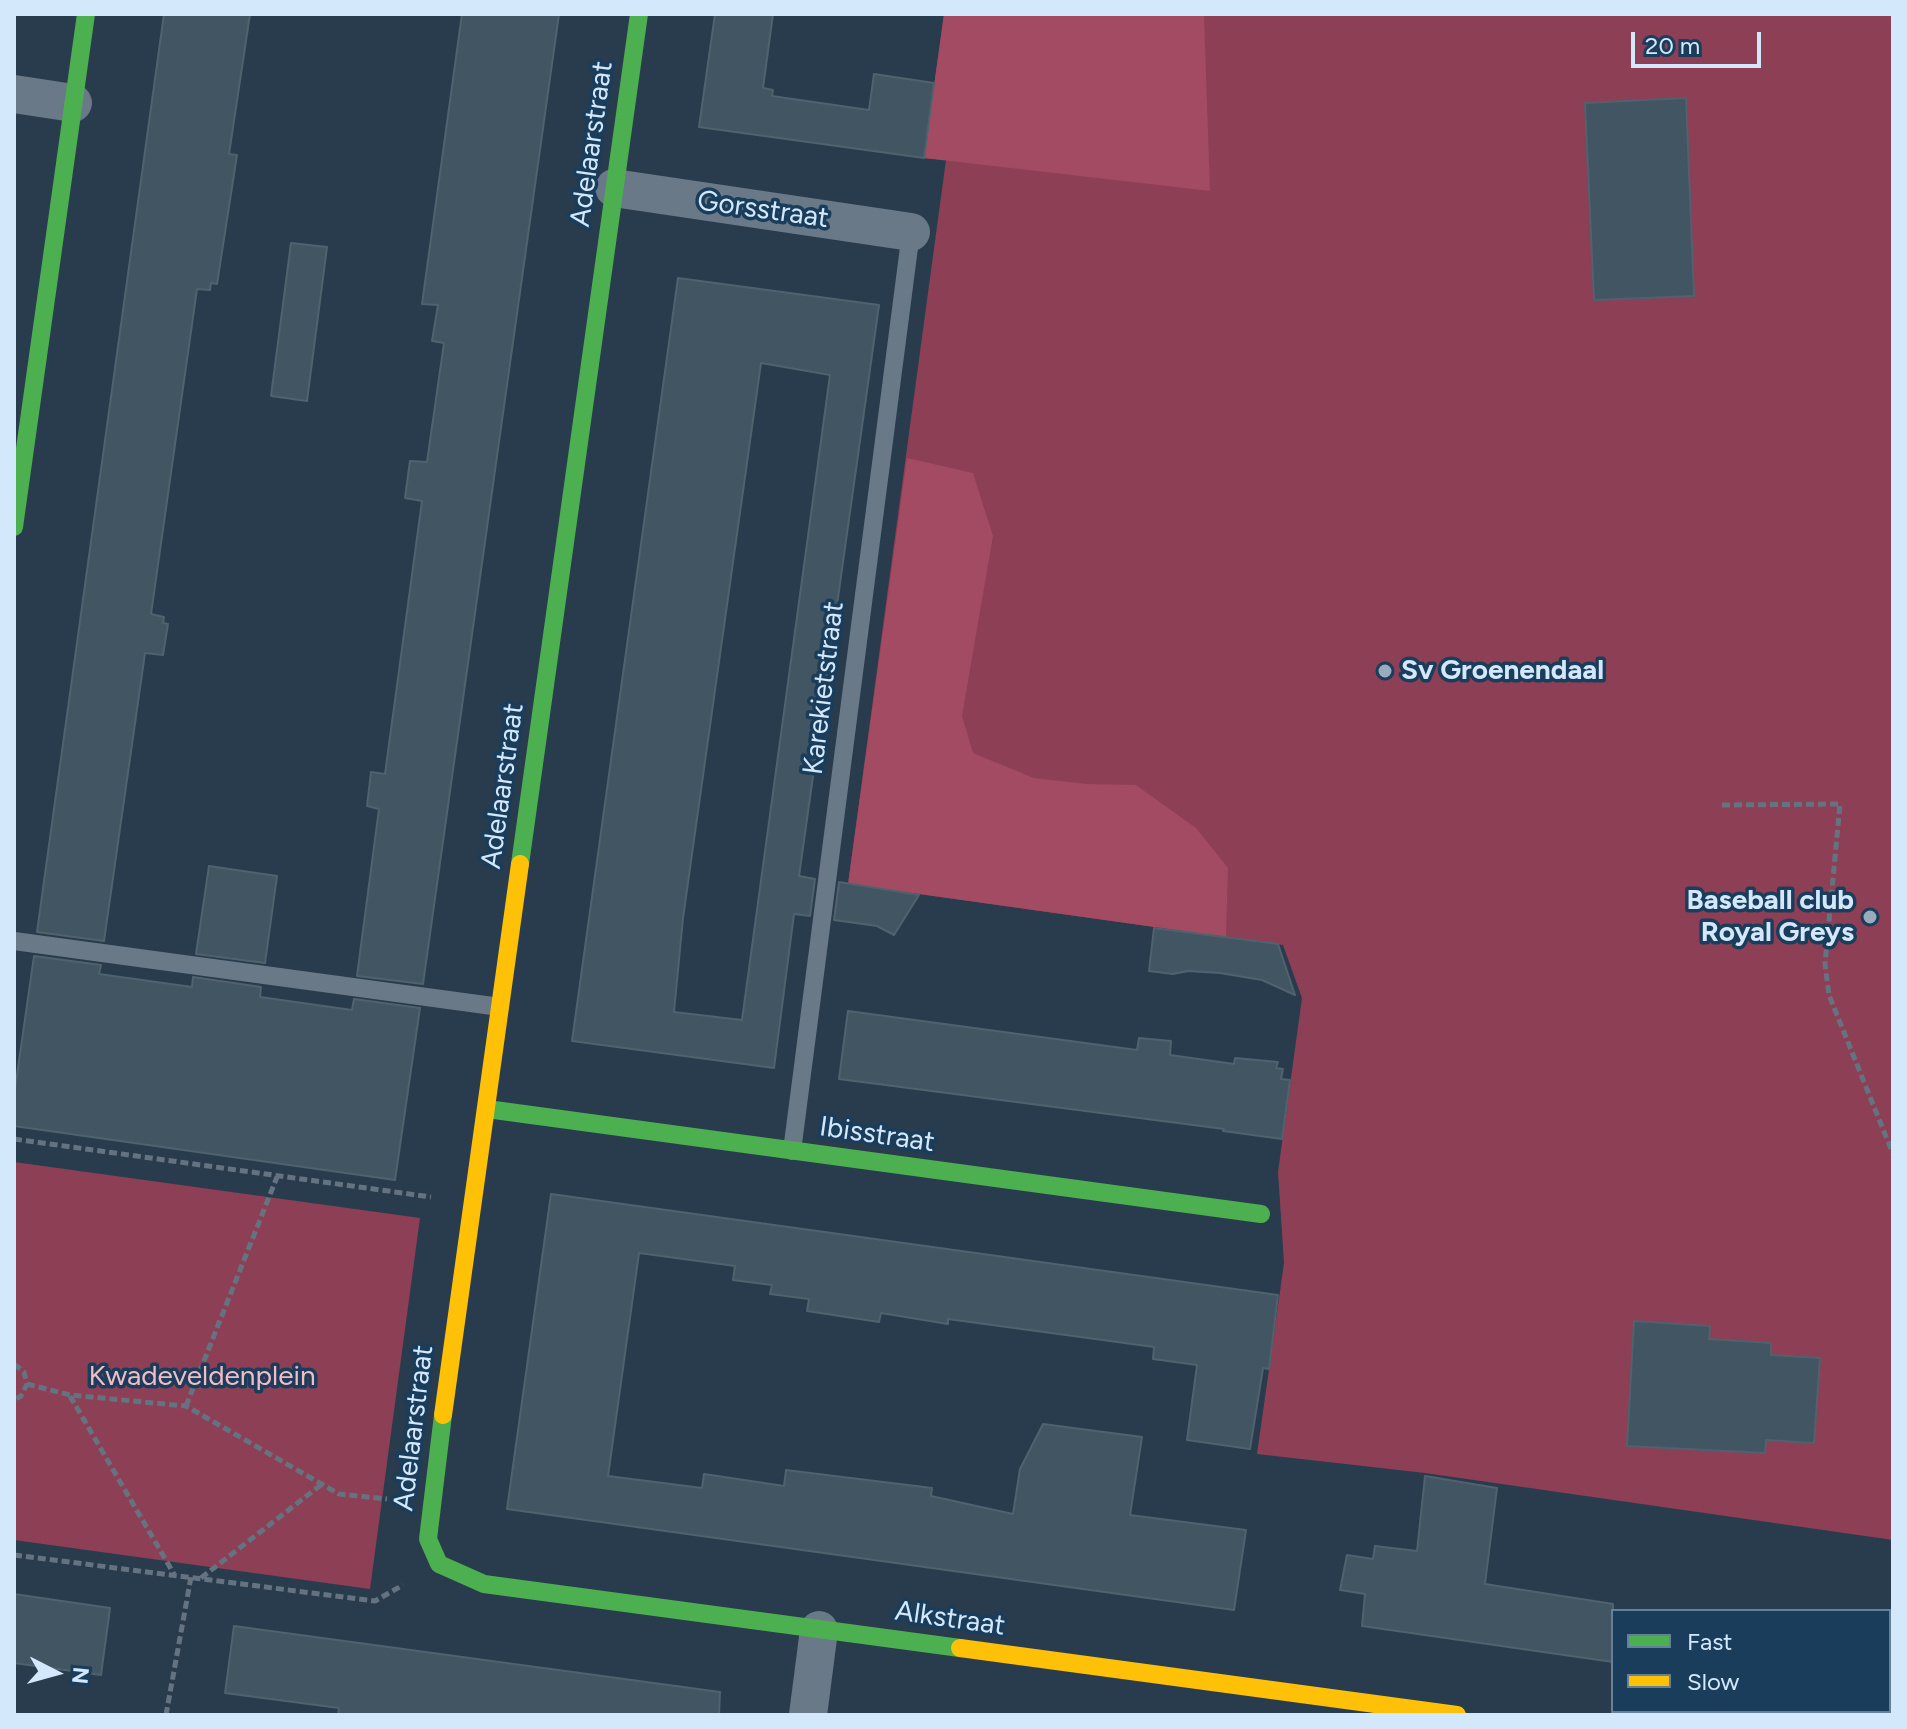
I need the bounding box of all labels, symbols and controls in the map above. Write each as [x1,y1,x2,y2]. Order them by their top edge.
scale bar [1635,16,1765,66]
text: 20 m [1645,31,1700,60]
street label: Adelaarstraat [564,59,620,229]
street label: Gorsstraat [695,184,831,236]
street label: Karekietstraat [797,600,851,776]
place label: Sv Groenendaal [1401,654,1604,688]
marker: Sv Groenendaal [1376,662,1394,680]
street label: Adelaarstraat [475,701,531,871]
place label: Baseball club Royal Greys [1687,884,1854,950]
marker: Baseball club Royal Greys [1861,908,1879,926]
street label: Ibisstraat [817,1110,937,1160]
street label: Adelaarstraat [387,1343,441,1513]
park label: Kwadeveldenplein [88,1360,316,1394]
street label: Alkstraat [893,1595,1007,1643]
legend [1611,1609,1891,1713]
text: Fast [1687,1627,1732,1656]
north arrow [16,1633,96,1713]
text: N [66,1666,95,1685]
text: Slow [1687,1667,1739,1696]

